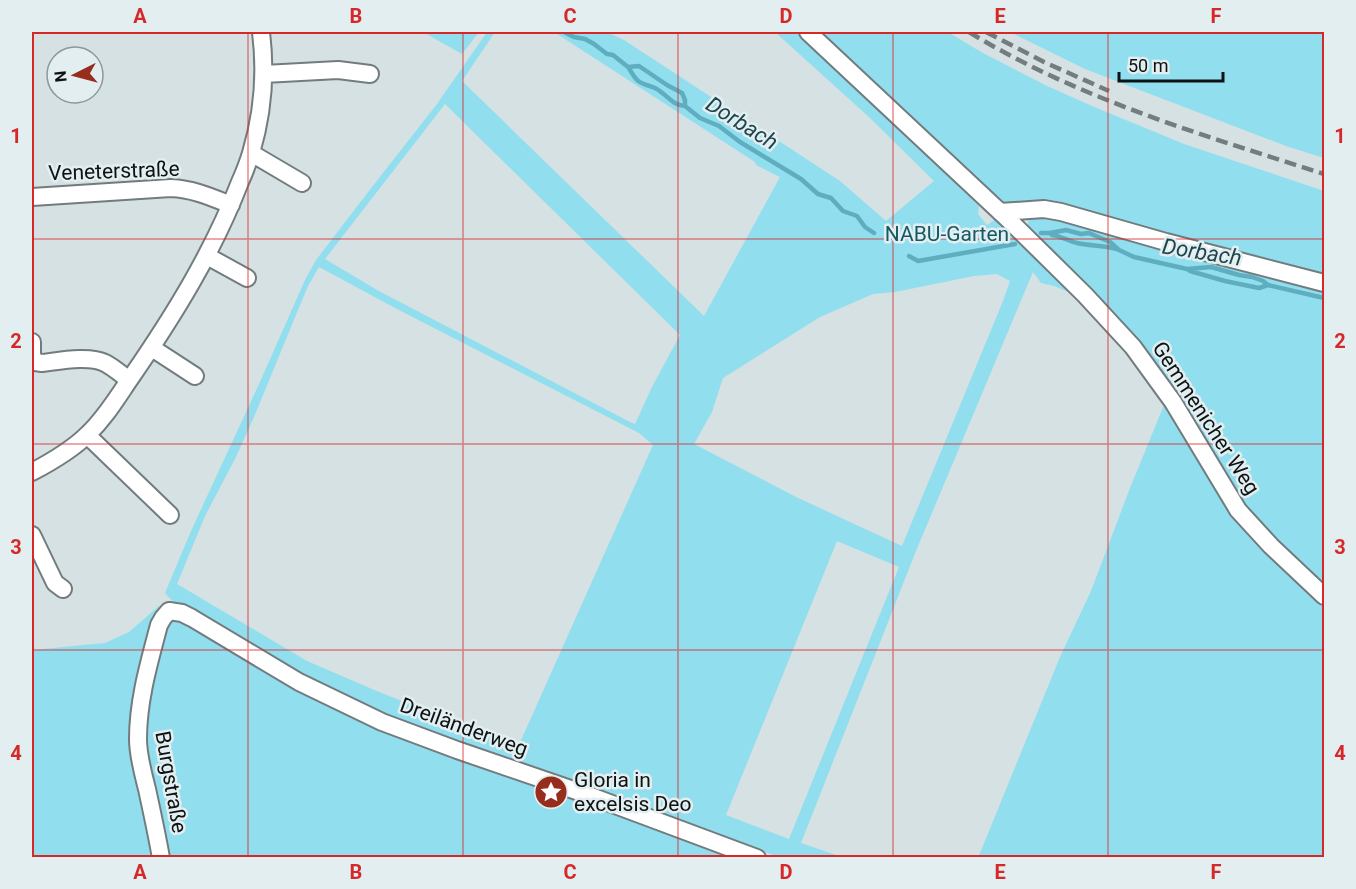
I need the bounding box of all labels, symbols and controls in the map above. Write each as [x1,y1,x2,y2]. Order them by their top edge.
text: A [133,4,147,28]
text: B [350,4,362,28]
text: C [563,4,577,28]
text: D [780,4,793,28]
text: E [994,4,1006,28]
text: F [1211,4,1222,28]
north arrow [45,45,105,105]
scale bar [1119,45,1222,83]
text: 50 m [1128,55,1168,76]
text: N [51,70,71,83]
water label: Dorbach [701,91,783,155]
text: 1 [10,124,22,148]
text: 1 [1334,124,1346,148]
street label: Veneterstraße [48,157,180,185]
park label: NABU-Garten [885,222,1009,246]
water label: Dorbach [1161,233,1243,271]
text: 2 [10,329,22,353]
text: 2 [1334,329,1346,353]
street label: Gemmenicher Weg [1148,337,1264,499]
text: 3 [10,535,22,559]
text: 3 [1334,535,1346,559]
street label: Dreiländerweg [397,693,531,761]
street label: Burgstraße [150,729,192,835]
text: 4 [10,741,22,765]
text: 4 [1334,741,1346,765]
place label: Gloria in excelsis Deo [574,768,691,816]
place icon: Gloria in excelsis Deo [533,774,569,810]
text: A [133,860,147,884]
text: B [350,860,362,884]
text: C [563,860,577,884]
text: D [780,860,793,884]
text: E [994,860,1006,884]
text: F [1211,860,1222,884]

